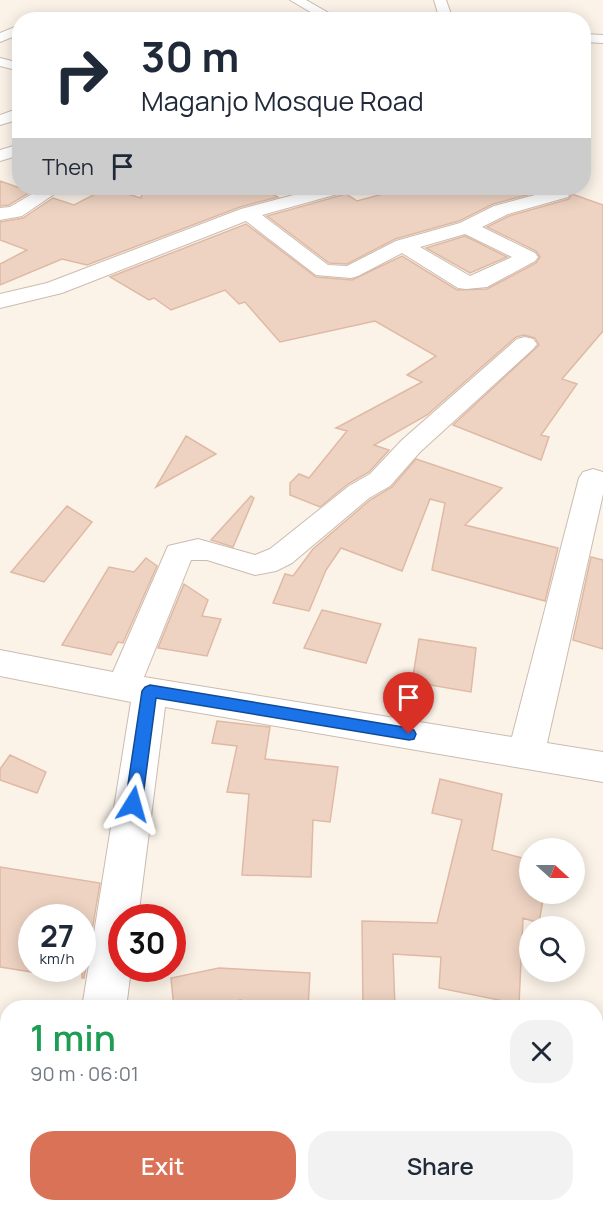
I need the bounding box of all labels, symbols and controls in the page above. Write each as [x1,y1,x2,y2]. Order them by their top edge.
text: 30 m [141,27,239,85]
icon: right [42,36,120,114]
text: Maganjo Mosque Road [141,82,424,119]
icon: arrive [106,150,139,183]
text: Then [42,152,94,182]
pin [383,672,434,734]
icon: arrive [392,681,425,714]
position arrow [101,772,165,836]
north arrow [519,838,585,904]
map controls [519,838,585,982]
speed limit sign: 30 [108,904,186,982]
text: 27 [40,915,74,956]
button: search [519,916,585,982]
text: km/h [40,948,74,969]
text: 1 min [30,1013,116,1062]
button: close [510,1020,573,1083]
text: 90 m · 06:01 [30,1060,139,1087]
button: Exit [30,1131,296,1200]
button: Share [308,1131,573,1200]

